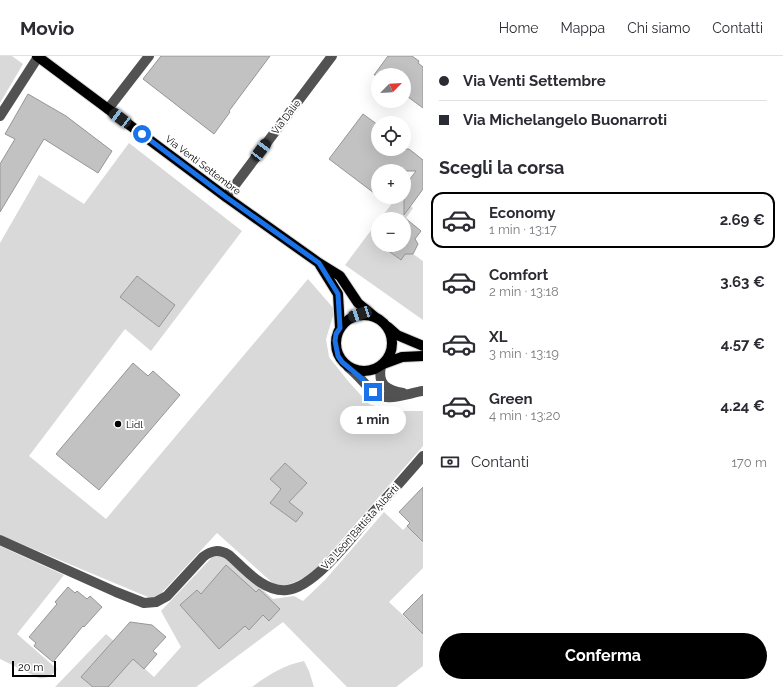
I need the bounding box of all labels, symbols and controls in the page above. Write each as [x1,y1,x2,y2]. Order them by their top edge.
text: Movio [20,17,74,39]
text: Home [499,20,538,36]
text: Mappa [560,20,605,36]
text: Chi siamo [627,20,690,36]
text: Contatti [712,20,763,36]
north arrow [371,68,411,108]
map controls [371,68,411,252]
text: Via Venti Settembre [463,72,606,90]
street label: Via Dalie [269,97,303,136]
car [107,106,133,130]
text: Via Michelangelo Buonarroti [463,111,667,129]
button: locate [371,116,411,156]
route start [133,125,151,143]
street label: Via Venti Settembre [163,133,243,197]
car [249,137,273,163]
text: Scegli la corsa [439,157,564,178]
button: + [371,164,411,204]
icon: car [441,202,477,238]
text: Economy [489,204,556,222]
text: 2.69 € [720,211,765,229]
button: − [371,212,411,252]
text: 1 min · 13:17 [489,222,557,237]
icon: car [441,264,477,300]
text: Comfort [489,266,548,284]
text: 3.63 € [720,273,765,291]
text: 2 min · 13:18 [489,284,559,299]
car [347,305,373,323]
icon: car [441,326,477,362]
text: XL [489,328,507,346]
text: 4.57 € [721,335,765,353]
text: 3 min · 13:19 [489,346,559,361]
route end [364,383,382,401]
icon: car [441,388,477,424]
text: Green [489,390,533,408]
text: 4.24 € [720,397,765,415]
callout: 1 min [340,406,406,434]
text: 4 min · 13:20 [489,408,561,423]
text: 1 min [357,412,389,427]
marker: Lidl [113,419,123,429]
place label: Lidl [126,419,143,430]
icon: cash [439,451,461,473]
text: Contanti [471,453,529,471]
text: 170 m [731,455,767,470]
street label: Via Leon Battista Alberti [319,482,401,572]
button: Conferma [439,633,767,679]
scale bar [12,659,56,678]
text: 20 m [18,661,43,674]

